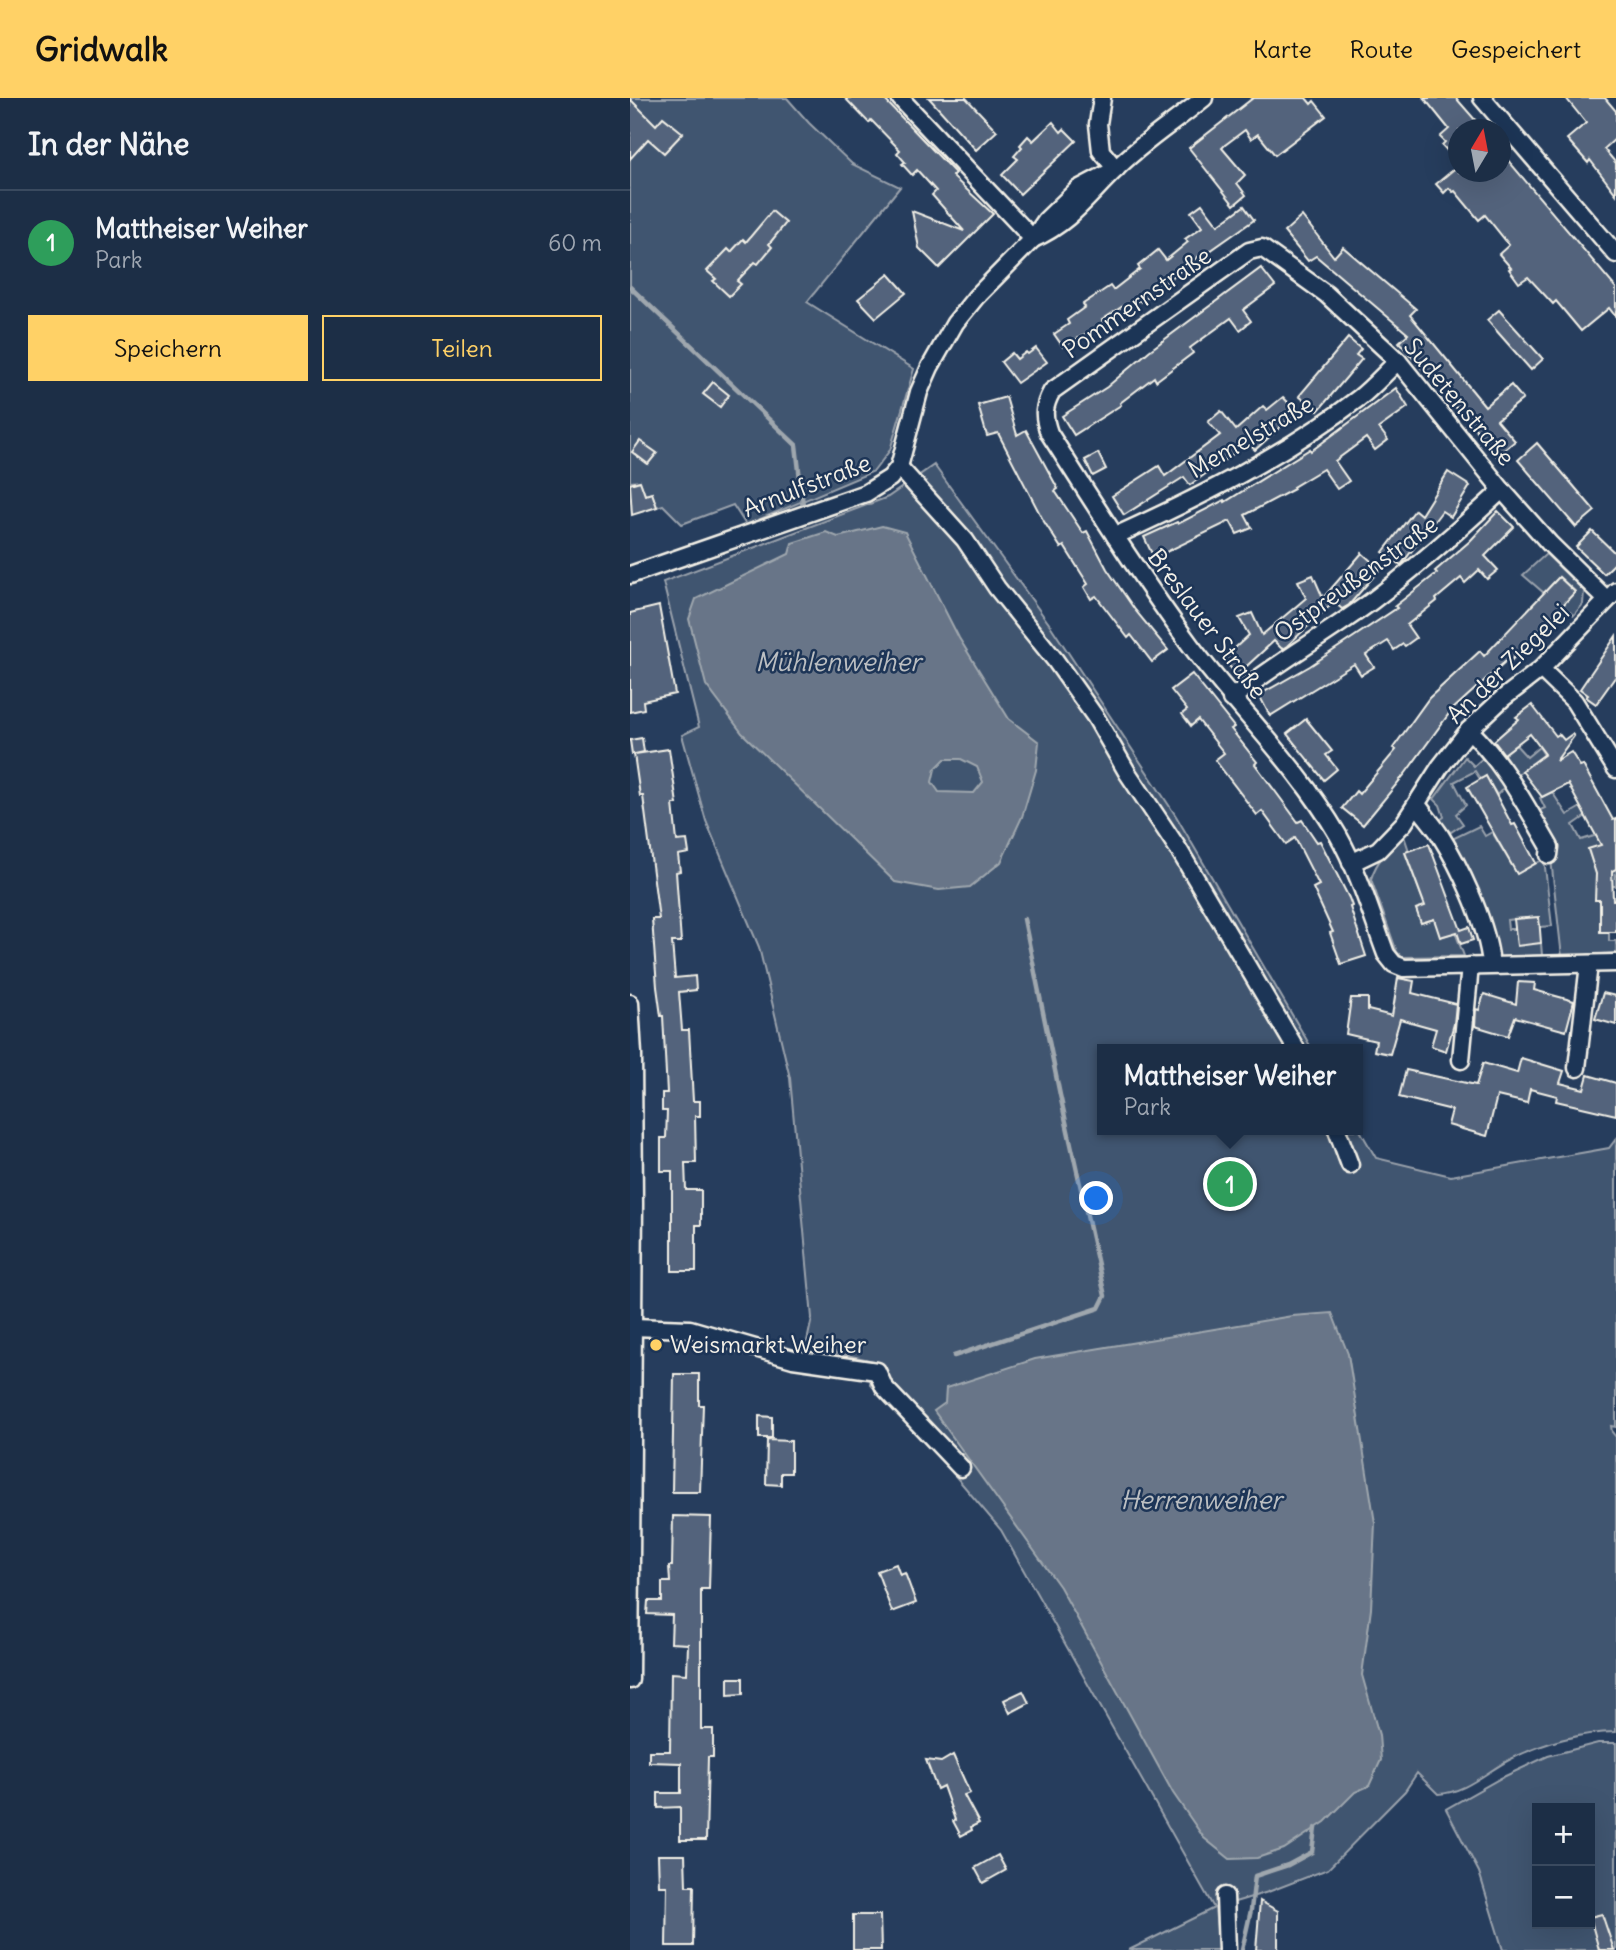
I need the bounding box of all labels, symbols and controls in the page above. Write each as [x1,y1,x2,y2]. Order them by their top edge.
text: Gridwalk [35,28,168,70]
text: Karte [1253,34,1312,64]
text: Route [1350,34,1413,64]
text: Gespeichert [1451,34,1581,64]
north arrow [1448,119,1511,182]
text: In der Nähe [28,125,190,163]
text: Mattheiser Weiher [95,212,308,245]
text: 1 [46,228,56,257]
text: 60 m [548,228,602,257]
street label: Pommernstraße [1056,240,1216,364]
text: Park [95,245,143,274]
button: Speichern [28,315,308,381]
button: Teilen [322,315,602,381]
street label: Sudetenstraße [1398,332,1522,471]
street label: Memelstraße [1182,388,1319,484]
street label: Arnulfstraße [739,447,875,523]
street label: Ostpreußenstraße [1268,509,1443,648]
street label: Breslauer Straße [1142,542,1274,704]
street label: An der Ziegelei [1440,597,1575,729]
water label: Mühlenweiher [755,645,924,678]
popup [1097,1044,1363,1135]
text: Mattheiser Weiher [1124,1059,1336,1092]
text: Park [1124,1092,1171,1121]
pin: 1 [1207,1158,1253,1210]
your location [1079,1181,1113,1215]
place label: Weismarkt Weiher [670,1329,867,1359]
marker: Weismarkt Weiher [648,1337,664,1353]
water label: Herrenweiher [1120,1483,1285,1516]
map controls [1532,1803,1595,1929]
button: + [1532,1803,1595,1866]
button: − [1532,1866,1595,1929]

